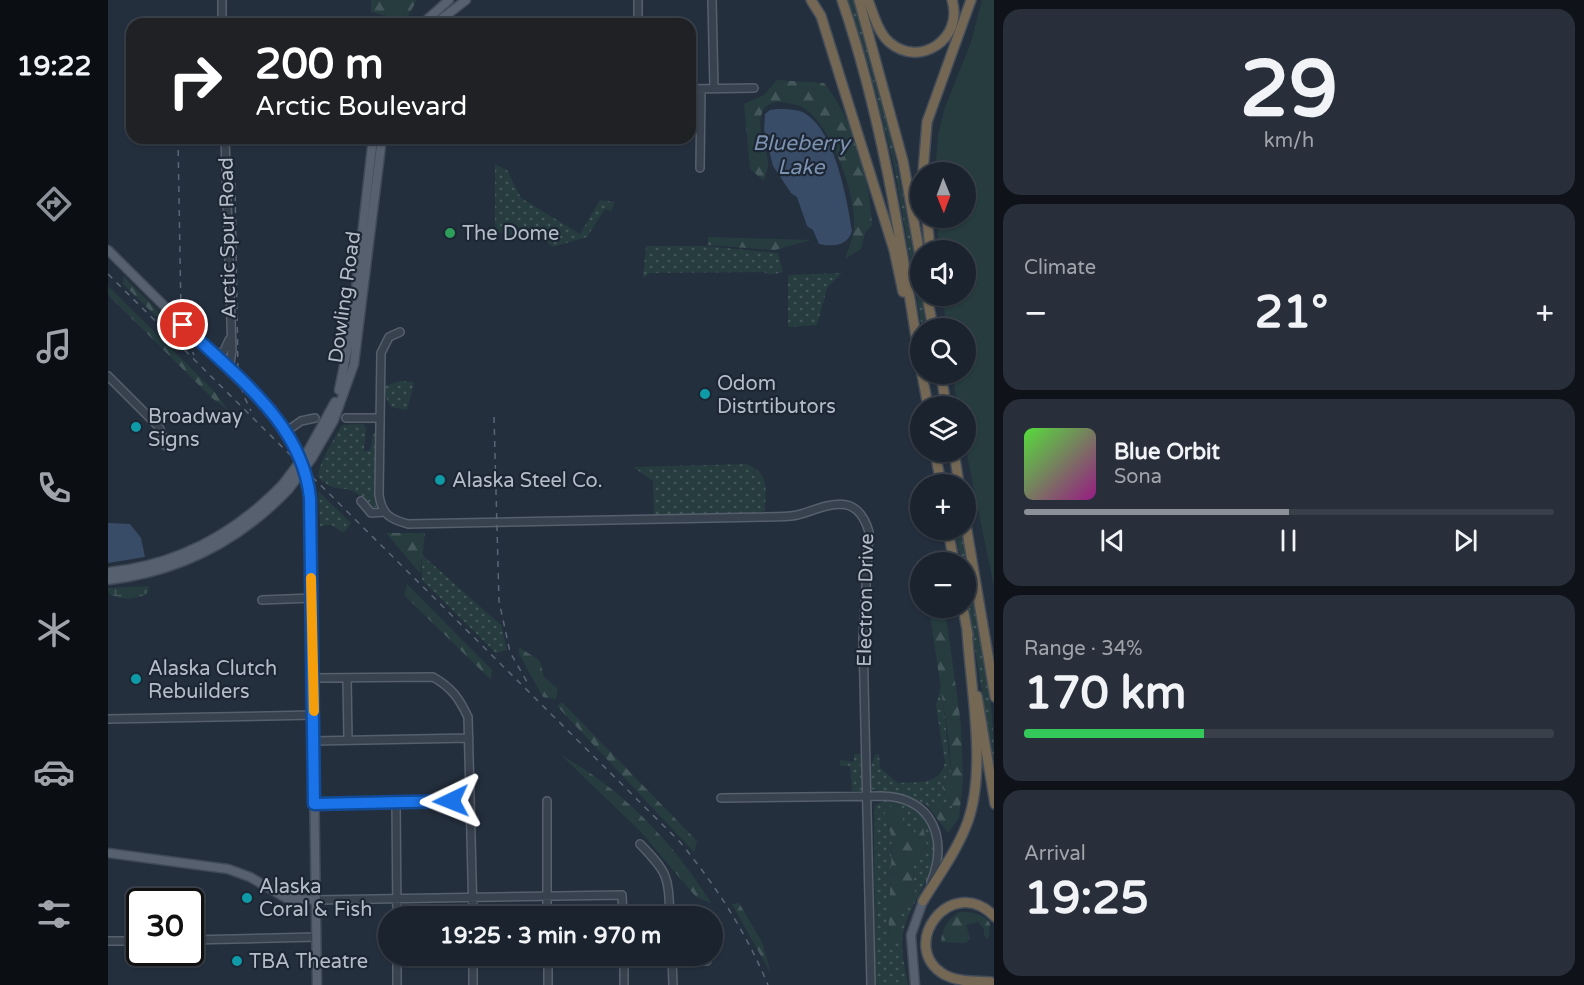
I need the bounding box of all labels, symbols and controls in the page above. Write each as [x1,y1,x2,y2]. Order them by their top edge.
text: 200 m [255,39,384,90]
icon: right [156,42,234,120]
text: 29 [1240,43,1338,137]
text: 19:22 [17,50,91,83]
text: Arctic Boulevard [255,90,467,123]
text: km/h [1264,129,1314,153]
water label: Blueberry Lake [753,131,852,180]
street label: Arctic Spur Road [215,157,241,319]
north arrow [910,162,976,228]
map controls [910,162,976,618]
icon: directions [33,183,75,225]
place label: The Dome [462,222,559,246]
marker: The Dome [443,226,457,240]
street label: Dowling Road [324,230,366,365]
button: sound [910,240,976,306]
text: Climate [1024,256,1096,280]
text: 21° [1255,286,1328,340]
text: − [1024,294,1048,333]
text: + [1535,294,1554,333]
pin [157,299,208,350]
icon: arrive [166,308,199,341]
button: search [910,318,976,384]
icon: music [33,325,75,367]
place label: Odom Distrtibutors [717,372,836,419]
marker: Odom Distrtibutors [698,387,712,401]
button: layers [910,396,976,462]
place label: Broadway Signs [148,405,243,452]
marker: Broadway Signs [129,420,143,434]
text: Blue Orbit [1114,439,1220,465]
text: Sona [1114,465,1162,489]
icon: phone [33,467,75,509]
place label: Alaska Steel Co. [452,469,603,493]
marker: Alaska Steel Co. [433,473,447,487]
button: + [910,474,976,540]
icon: previous [1096,524,1129,557]
icon: pause [1272,524,1305,557]
icon: next [1449,524,1482,557]
street label: Electron Drive [853,533,879,667]
button: − [910,552,976,618]
icon: climate [33,609,75,651]
text: Range · 34% [1024,637,1143,661]
place label: Alaska Clutch Rebuilders [148,657,277,704]
text: 170 km [1024,667,1186,721]
marker: Alaska Clutch Rebuilders [129,672,143,686]
icon: car [33,751,75,793]
position arrow [419,769,483,833]
text: Arrival [1024,842,1086,866]
text: 19:25 [1024,872,1149,926]
place label: Alaska Coral & Fish [259,875,372,922]
speed limit sign: 30 [126,888,204,966]
marker: Alaska Coral & Fish [240,891,254,905]
icon: filters [33,893,75,935]
text: 19:25 · 3 min · 970 m [440,923,661,949]
place label: TBA Theatre [249,950,368,974]
marker: TBA Theatre [230,954,244,968]

